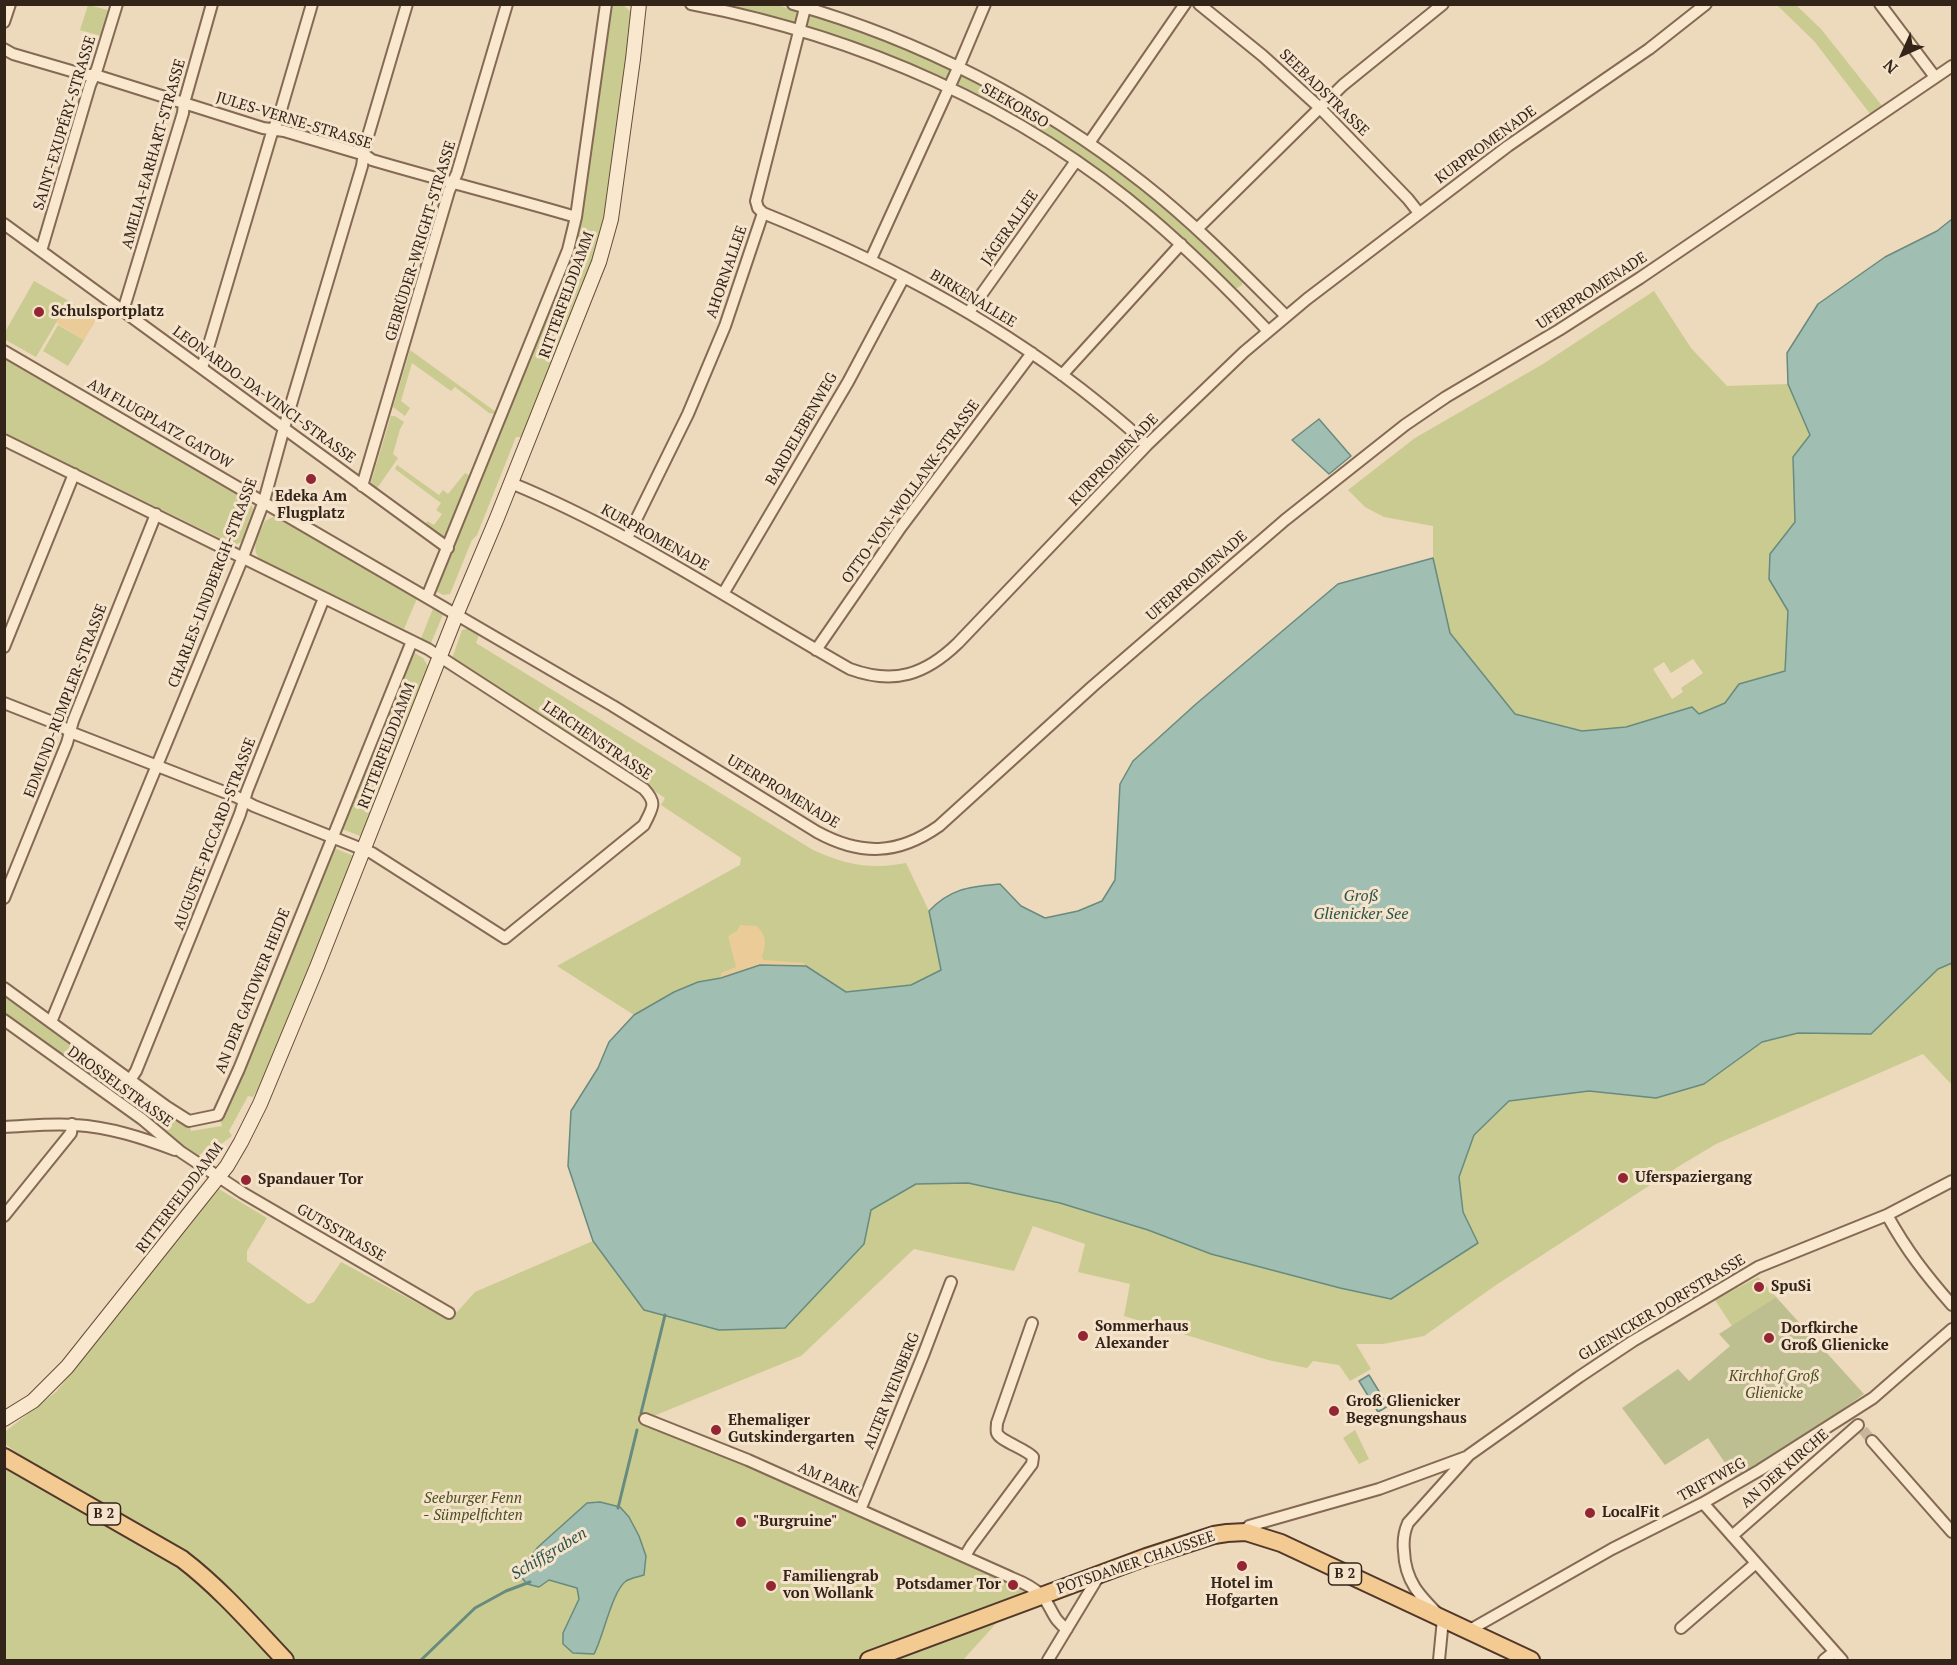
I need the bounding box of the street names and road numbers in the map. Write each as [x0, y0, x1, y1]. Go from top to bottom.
street label: SAINT-EXUPÉRY-STRASSE [30, 34, 100, 212]
street label: SEEBADSTRASSE [1275, 46, 1373, 140]
street label: AMELIA-EARHART-STRASSE [118, 57, 190, 251]
street label: SEEKORSO [978, 80, 1052, 132]
street label: JULES-VERNE-STRASSE [214, 89, 374, 153]
street label: KURPROMENADE [1432, 102, 1540, 188]
street label: GEBRÜDER-WRIGHT-STRASSE [382, 139, 460, 343]
street label: JÄGERALLEE [978, 187, 1042, 269]
street label: AHORNALLEE [703, 223, 751, 321]
street label: RITTERFELDDAMM [536, 229, 598, 361]
street label: UFERPROMENADE [1533, 249, 1651, 333]
street label: BIRKENALLEE [927, 266, 1019, 332]
street label: LEONARDO-DA-VINCI-STRASSE [169, 323, 359, 467]
street label: BARDELEBENWEG [762, 369, 842, 489]
street label: AM FLUGPLATZ GATOW [84, 375, 236, 473]
street label: OTTO-VON-WOLLANK-STRASSE [838, 397, 984, 587]
street label: KURPROMENADE [1066, 410, 1162, 510]
street label: CHARLES-LINDBERGH-STRASSE [165, 475, 261, 691]
street label: KURPROMENADE [598, 501, 712, 575]
street label: UFERPROMENADE [1143, 527, 1251, 625]
street label: EDMUND-RUMPLER-STRASSE [21, 601, 111, 801]
street label: RITTERFELDDAMM [355, 680, 419, 812]
street label: LERCHENSTRASSE [539, 698, 655, 784]
street label: AUGUSTE-PICCARD-STRASSE [170, 735, 260, 933]
street label: UFERPROMENADE [724, 751, 842, 833]
street label: AN DER GATOWER HEIDE [212, 906, 294, 1076]
street label: DROSSELSTRASSE [64, 1043, 176, 1131]
street label: RITTERFELDDAMM [133, 1139, 227, 1257]
street label: GUTSSTRASSE [293, 1200, 389, 1266]
street label: GLIENICKER DORFSTRASSE [1575, 1251, 1749, 1365]
street label: ALTER WEINBERG [860, 1330, 924, 1452]
street label: AN DER KIRCHE [1737, 1426, 1833, 1512]
street label: TRIFTWEG [1675, 1454, 1749, 1506]
street label: AM PARK [795, 1459, 861, 1501]
road number: B 2 [88, 1503, 120, 1525]
street label: POTSDAMER CHAUSSEE [1054, 1527, 1218, 1599]
road number: B 2 [1328, 1563, 1362, 1585]

